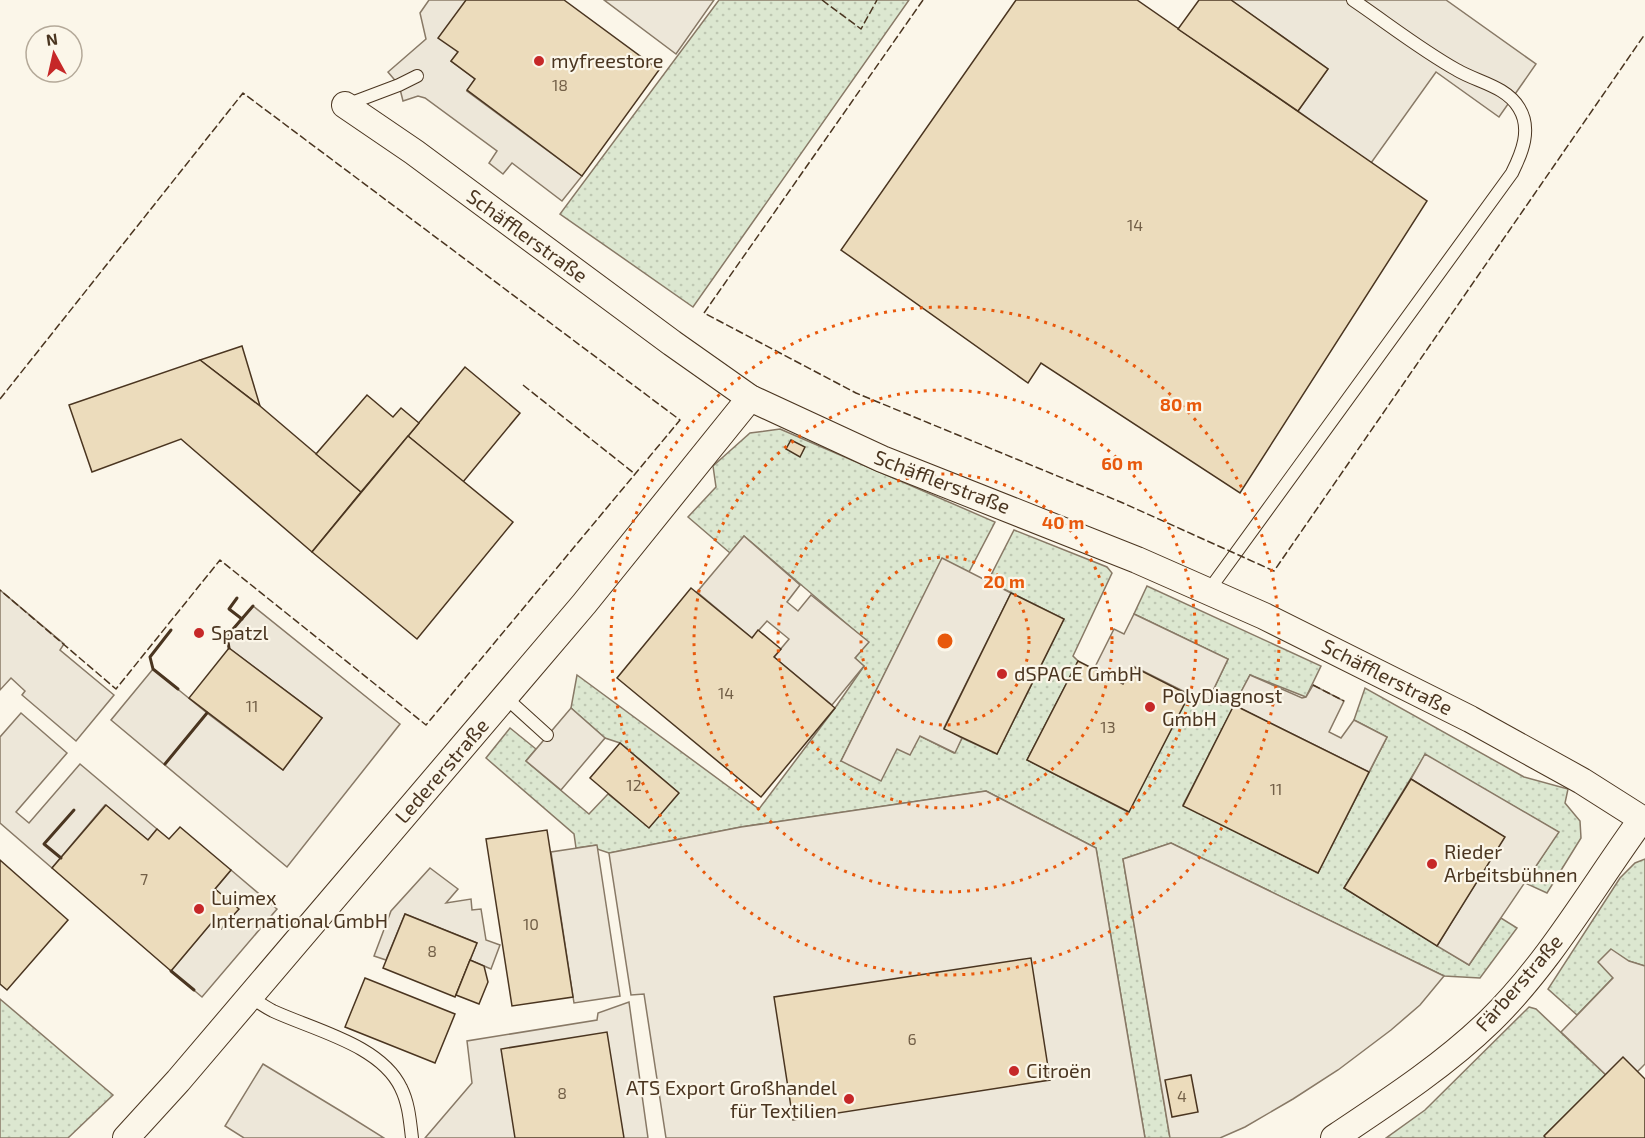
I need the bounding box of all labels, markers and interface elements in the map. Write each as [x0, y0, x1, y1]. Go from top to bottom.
north arrow [24, 24, 84, 84]
text: N [45, 28, 59, 49]
place label: myfreestore [551, 48, 664, 72]
marker: myfreestore [532, 54, 546, 68]
house number: 18 [552, 75, 568, 94]
street label: Schäfflerstraße [463, 183, 593, 287]
house number: 14 [1127, 215, 1143, 234]
text: 80 m [1160, 393, 1202, 415]
street label: Schäfflerstraße [871, 444, 1014, 518]
text: 60 m [1101, 452, 1143, 474]
text: 40 m [1042, 511, 1084, 533]
text: 20 m [983, 570, 1025, 592]
place label: Spatzl [211, 620, 269, 644]
marker: Spatzl [192, 626, 206, 640]
centre of rings [935, 631, 955, 651]
street label: Schäfflerstraße [1318, 633, 1457, 719]
place label: dSPACE GmbH [1014, 661, 1142, 685]
marker: dSPACE GmbH [995, 667, 1009, 681]
house number: 14 [718, 683, 734, 702]
place label: PolyDiagnost GmbH [1162, 683, 1283, 730]
house number: 11 [246, 696, 258, 715]
marker: PolyDiagnost GmbH [1143, 700, 1157, 714]
street label: Ledererstraße [389, 713, 493, 828]
house number: 13 [1100, 717, 1116, 736]
house number: 12 [626, 775, 642, 794]
house number: 11 [1270, 779, 1282, 798]
place label: Rieder Arbeitsbühnen [1444, 839, 1578, 886]
marker: Rieder Arbeitsbühnen [1425, 857, 1439, 871]
house number: 7 [140, 869, 148, 888]
place label: Luimex International GmbH [211, 885, 388, 932]
marker: Luimex International GmbH [192, 902, 206, 916]
house number: 10 [523, 914, 539, 933]
street label: Färberstraße [1470, 929, 1567, 1036]
house number: 8 [427, 941, 437, 960]
house number: 6 [907, 1029, 917, 1048]
place label: Citroën [1026, 1058, 1091, 1082]
marker: Citroën [1007, 1064, 1021, 1078]
place label: ATS Export Großhandel für Textilien [626, 1075, 837, 1122]
house number: 8 [557, 1083, 567, 1102]
house number: 4 [1177, 1086, 1187, 1105]
marker: ATS Export Großhandel für Textilien [842, 1092, 856, 1106]

